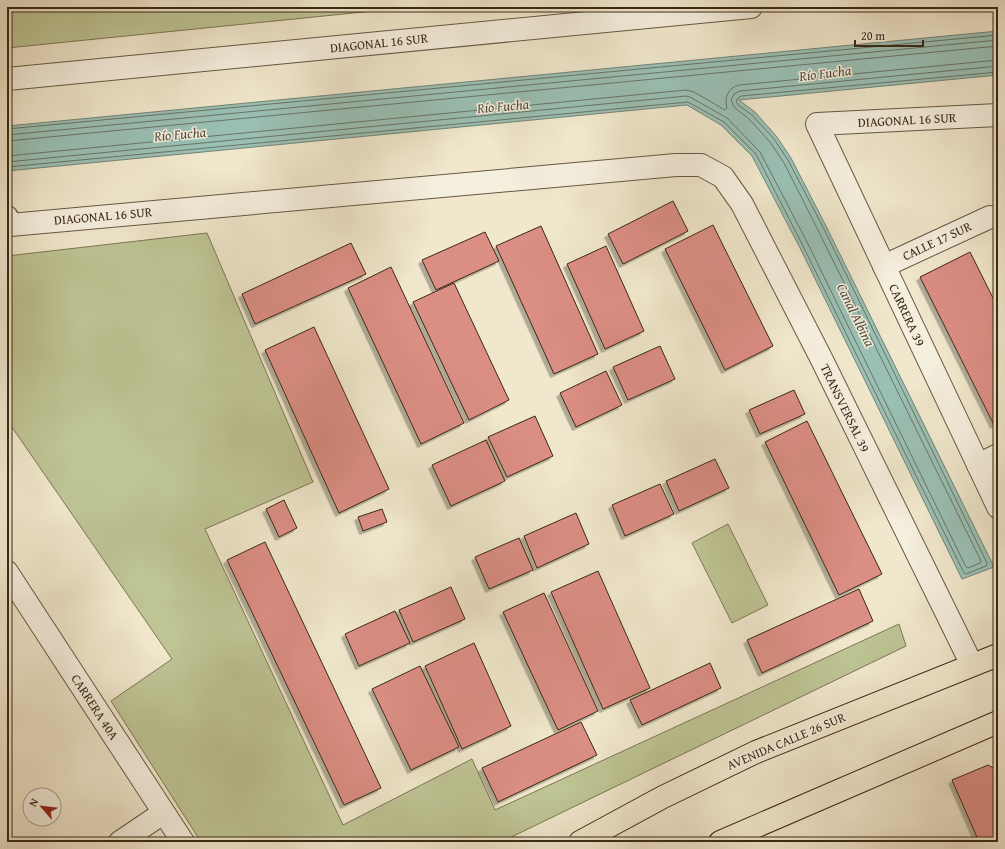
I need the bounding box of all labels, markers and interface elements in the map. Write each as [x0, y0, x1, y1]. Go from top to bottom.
scale bar [855, 22, 923, 48]
text: 20 m [861, 27, 885, 44]
street label: DIAGONAL 16 SUR [329, 28, 429, 58]
water label: Río Fucha [797, 60, 853, 86]
water label: Río Fucha [475, 94, 530, 118]
street label: DIAGONAL 16 SUR [857, 108, 957, 132]
water label: Río Fucha [152, 122, 207, 146]
street label: DIAGONAL 16 SUR [53, 202, 153, 230]
street label: CALLE 17 SUR [899, 216, 975, 265]
water label: Canal Albina [832, 280, 880, 351]
street label: CARRERA 39 [884, 281, 930, 349]
street label: TRANSVERSAL 39 [815, 361, 875, 455]
street label: CARRERA 40A [67, 670, 123, 744]
street label: AVENIDA CALLE 26 SUR [724, 707, 849, 775]
north arrow [22, 787, 62, 827]
text: N [24, 795, 42, 809]

